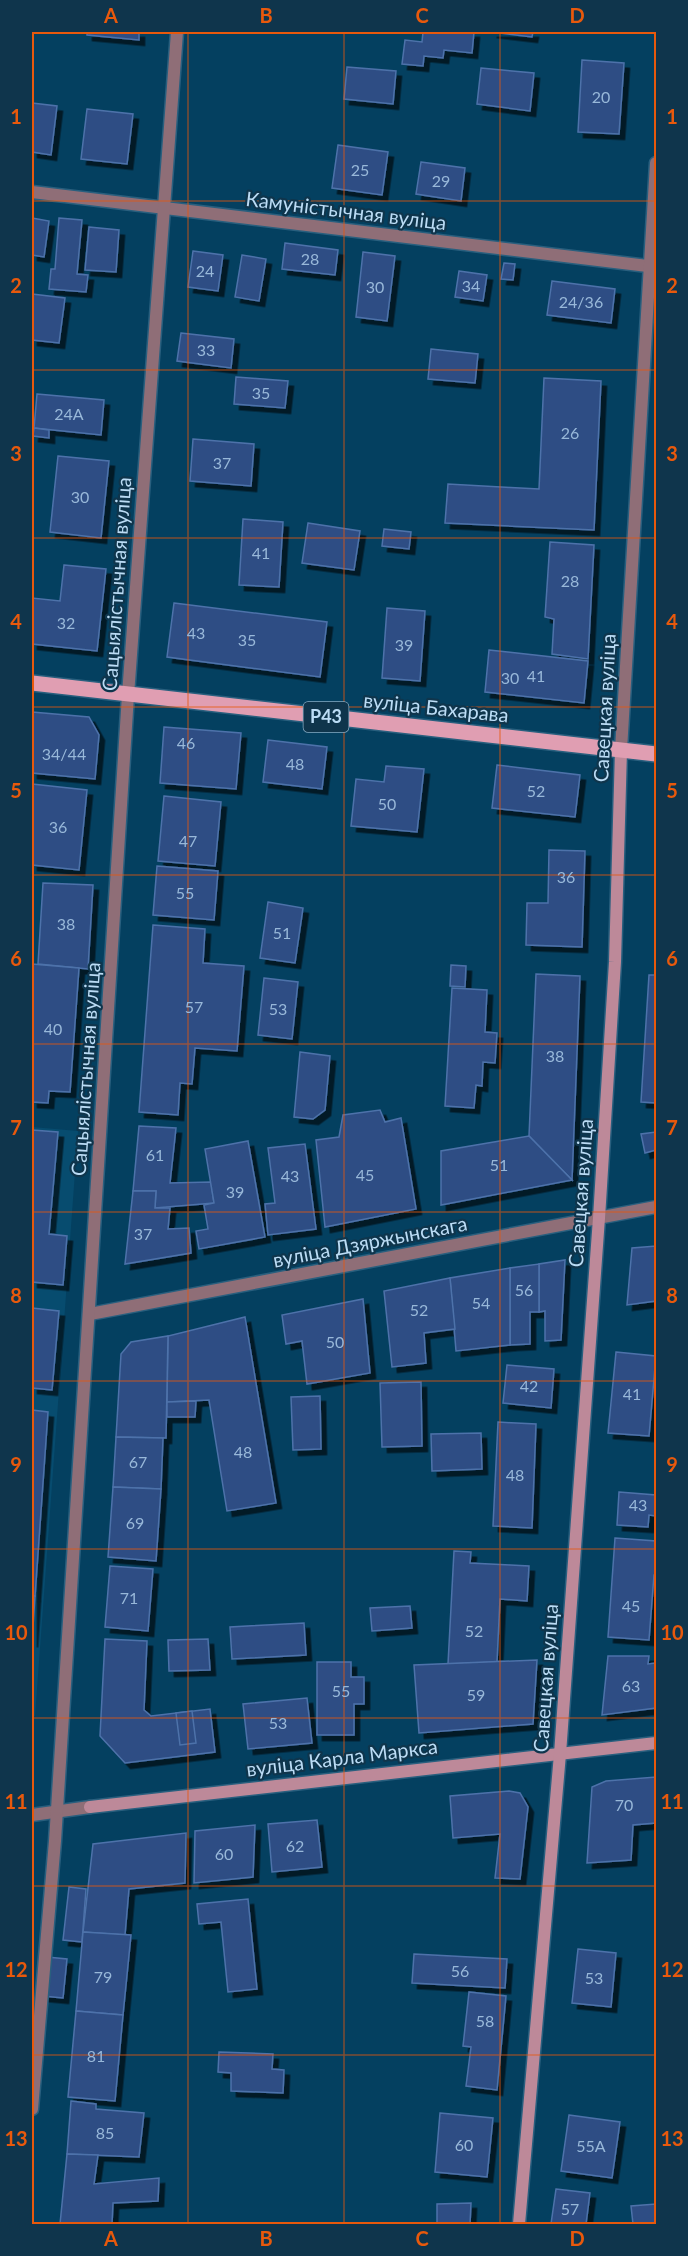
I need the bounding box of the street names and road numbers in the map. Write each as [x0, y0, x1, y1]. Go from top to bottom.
street label: Камуністычная вуліца [244, 186, 448, 234]
street label: Сацыялістычная вуліца [97, 476, 135, 692]
street label: Савецкая вуліца [588, 633, 620, 783]
street label: вуліца Бахарава [362, 687, 510, 727]
road number: Р43 [304, 702, 348, 732]
street label: Сацыялістычная вуліца [66, 961, 104, 1177]
street label: Савецкая вуліца [563, 1118, 597, 1268]
street label: вуліца Дзяржынскага [271, 1210, 469, 1272]
street label: Савецкая вуліца [528, 1603, 562, 1753]
street label: вуліца Карла Маркса [245, 1733, 439, 1781]

